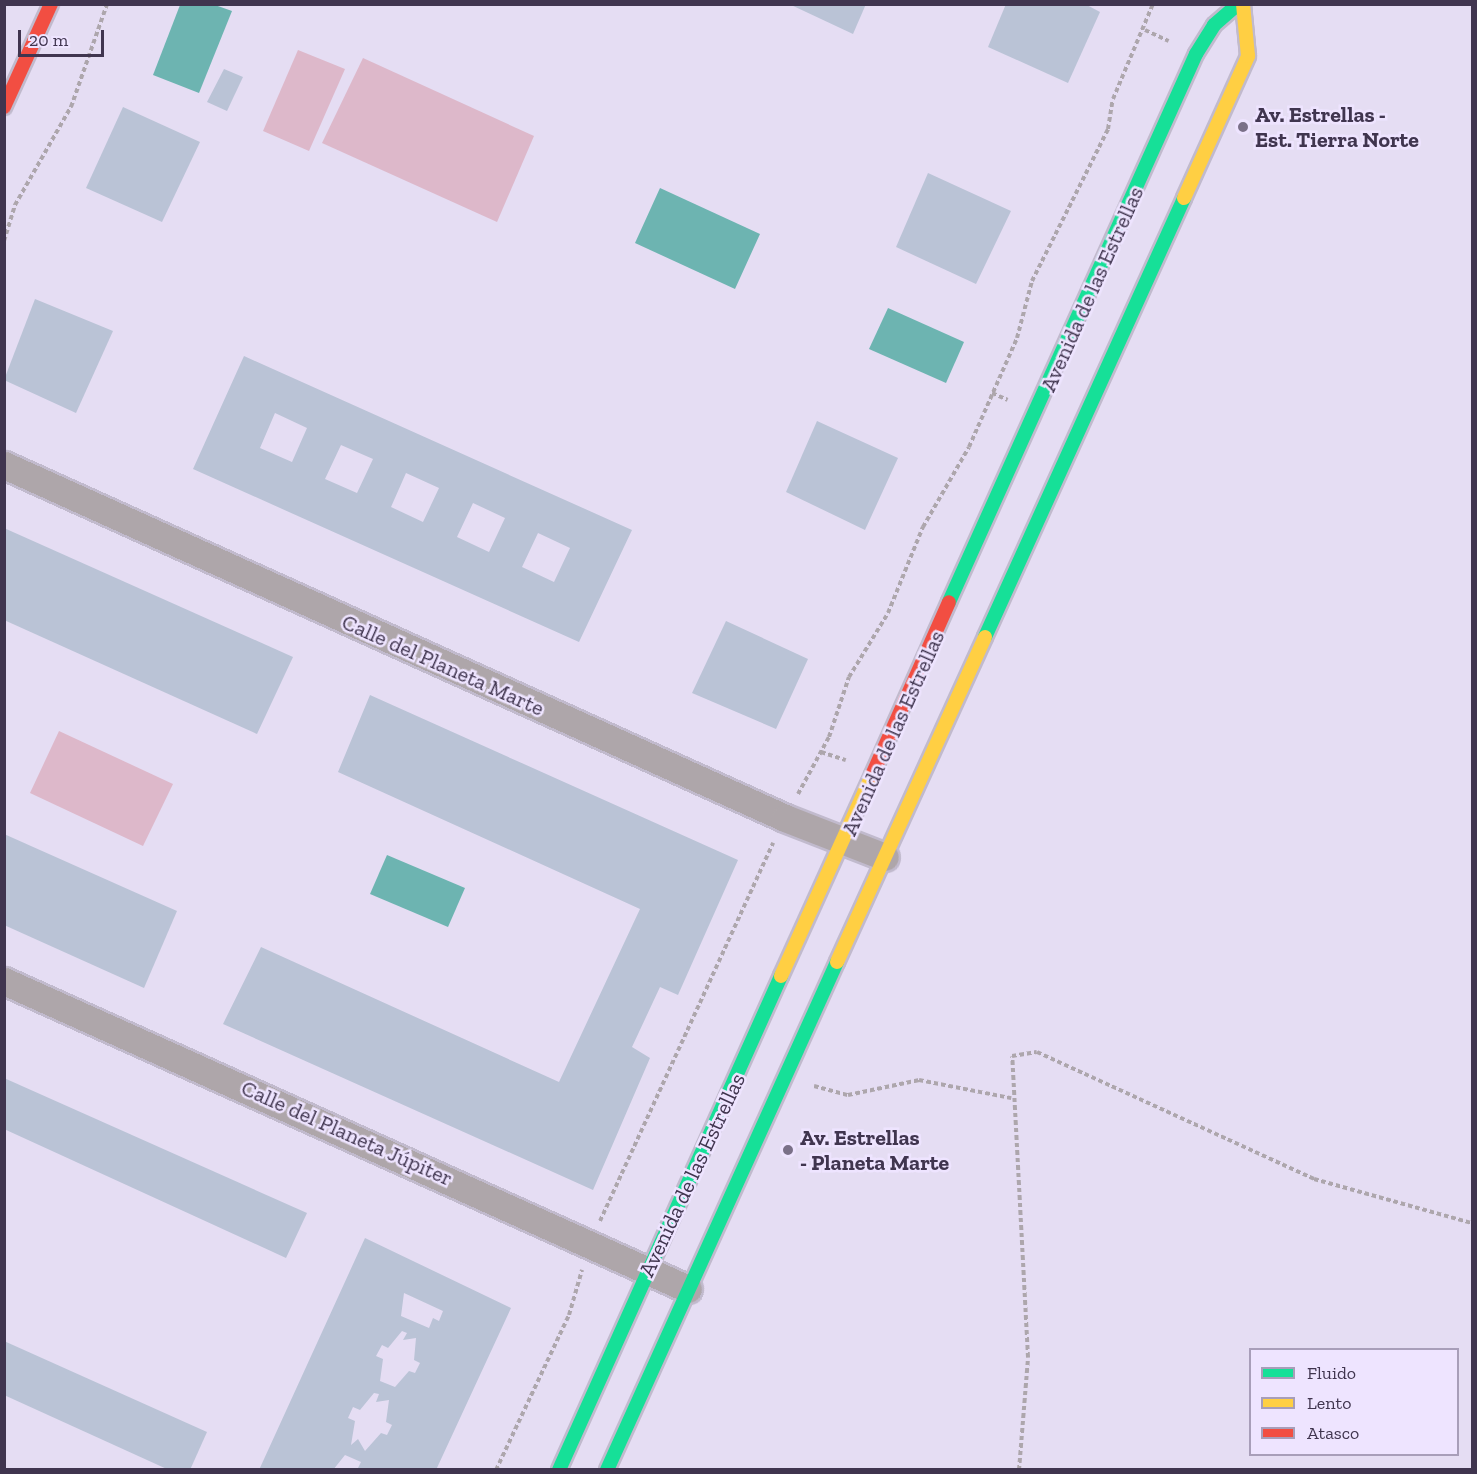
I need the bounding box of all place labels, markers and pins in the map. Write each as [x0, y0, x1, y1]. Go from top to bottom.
place label: Av. Estrellas - Est. Tierra Norte [1255, 101, 1419, 152]
marker: Av. Estrellas - Est. Tierra Norte [1236, 120, 1250, 134]
place label: Av. Estrellas - Planeta Marte [800, 1124, 949, 1176]
marker: Av. Estrellas - Planeta Marte [781, 1143, 795, 1157]

